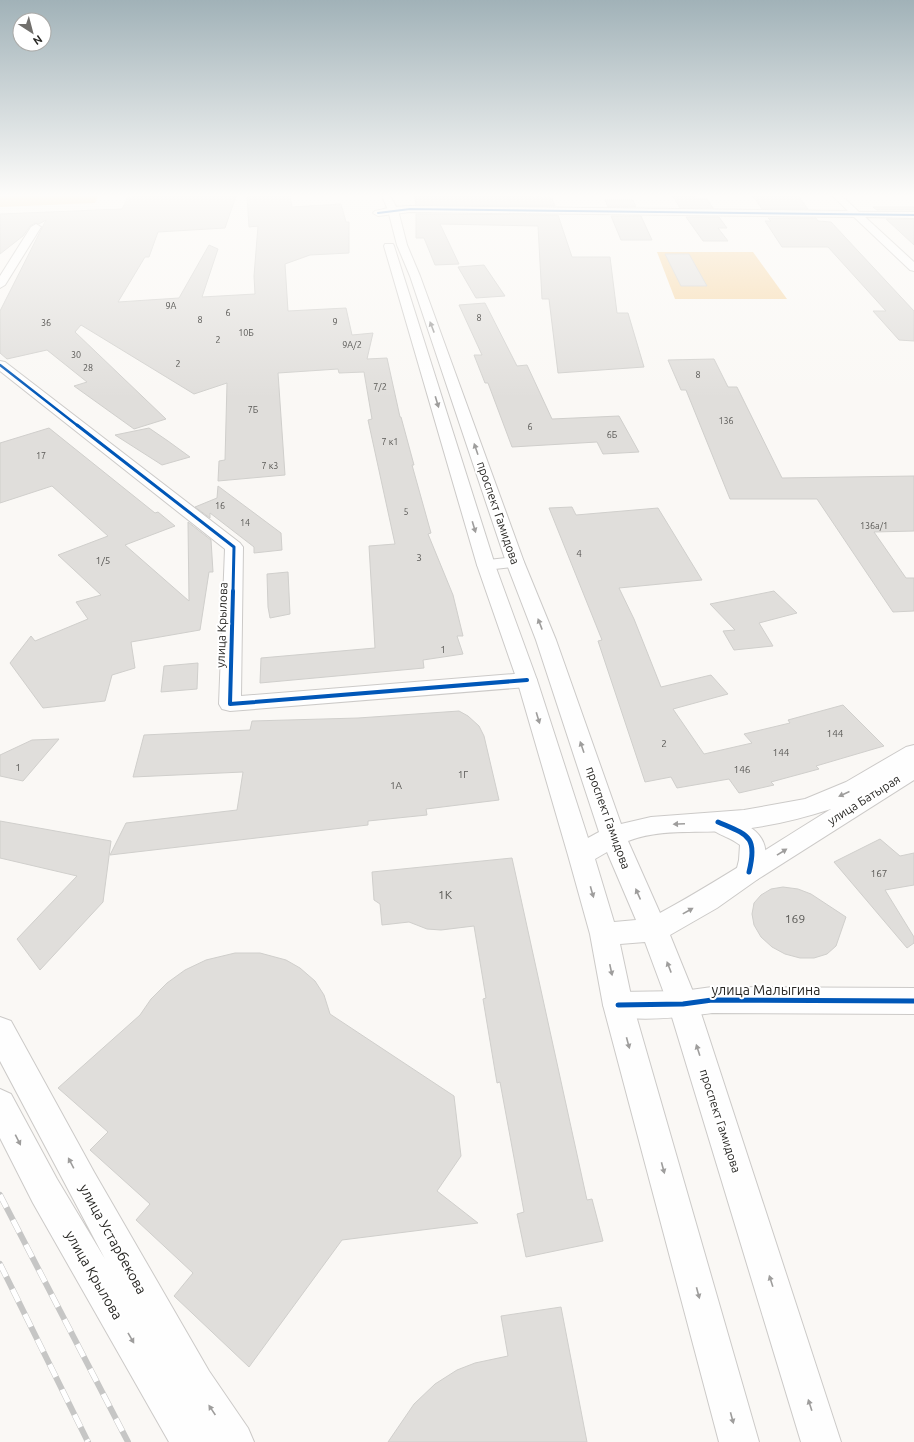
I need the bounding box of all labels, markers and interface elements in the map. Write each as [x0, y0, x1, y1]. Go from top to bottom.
north arrow [12, 12, 52, 52]
text: N [31, 33, 45, 47]
house number: 9А [166, 301, 177, 311]
house number: 6 [225, 308, 231, 318]
house number: 8 [476, 313, 482, 323]
house number: 8 [197, 315, 203, 325]
house number: 9 [332, 317, 338, 327]
house number: 36 [41, 318, 51, 328]
one-way arrow [429, 320, 435, 332]
house number: 10Б [238, 328, 254, 338]
house number: 2 [215, 335, 221, 345]
house number: 9А/2 [342, 340, 362, 350]
house number: 30 [71, 350, 81, 360]
house number: 2 [175, 359, 181, 369]
house number: 28 [83, 363, 93, 373]
house number: 8 [695, 370, 701, 380]
house number: 7/2 [373, 382, 387, 392]
one-way arrow [434, 396, 440, 408]
house number: 7Б [248, 405, 259, 415]
house number: 136 [718, 416, 734, 426]
house number: 6 [527, 422, 533, 432]
house number: 6Б [607, 430, 618, 440]
house number: 7 к1 [382, 437, 398, 447]
one-way arrow [473, 443, 479, 455]
house number: 17 [36, 451, 46, 461]
street label: проспект Гамидова [475, 460, 522, 566]
house number: 7 к3 [262, 461, 278, 471]
house number: 16 [215, 501, 225, 511]
house number: 5 [403, 507, 409, 517]
house number: 14 [240, 518, 250, 528]
one-way arrow [471, 521, 477, 533]
house number: 136а/1 [860, 521, 888, 531]
house number: 4 [576, 548, 582, 559]
house number: 3 [416, 552, 422, 563]
house number: 1/5 [96, 555, 110, 566]
street label: улица Крылова [214, 582, 229, 668]
one-way arrow [536, 617, 542, 629]
house number: 1 [440, 644, 446, 655]
one-way arrow [535, 712, 541, 724]
house number: 144 [827, 728, 844, 739]
house number: 2 [661, 738, 667, 749]
one-way arrow [579, 740, 585, 752]
house number: 144 [773, 747, 790, 758]
house number: 1 [15, 762, 21, 773]
house number: 146 [734, 764, 751, 775]
street label: проспект Гамидова [584, 765, 633, 871]
house number: 1Г [458, 769, 468, 780]
street label: улица Батырая [825, 772, 902, 827]
house number: 1А [390, 780, 403, 791]
one-way arrow [838, 790, 850, 797]
one-way arrow [673, 820, 685, 827]
one-way arrow [776, 848, 787, 856]
house number: 167 [871, 868, 887, 879]
one-way arrow [589, 886, 595, 898]
house number: 1К [438, 888, 453, 901]
one-way arrow [635, 888, 641, 900]
one-way arrow [682, 908, 694, 915]
house number: 169 [785, 912, 805, 925]
one-way arrow [665, 961, 671, 973]
one-way arrow [608, 963, 614, 976]
street label: улица Малыгина [712, 982, 820, 998]
one-way arrow [626, 1036, 632, 1049]
one-way arrow [695, 1044, 701, 1056]
street label: проспект Гамидова [698, 1067, 743, 1174]
one-way arrow [15, 1134, 21, 1146]
one-way arrow [68, 1158, 74, 1169]
one-way arrow [660, 1162, 666, 1174]
street label: улица Устарбекова [76, 1181, 150, 1297]
street label: улица Крылова [62, 1228, 126, 1322]
one-way arrow [767, 1275, 773, 1287]
one-way arrow [695, 1287, 701, 1299]
one-way arrow [127, 1332, 134, 1344]
one-way arrow [807, 1398, 813, 1410]
one-way arrow [208, 1405, 216, 1415]
one-way arrow [729, 1413, 735, 1425]

